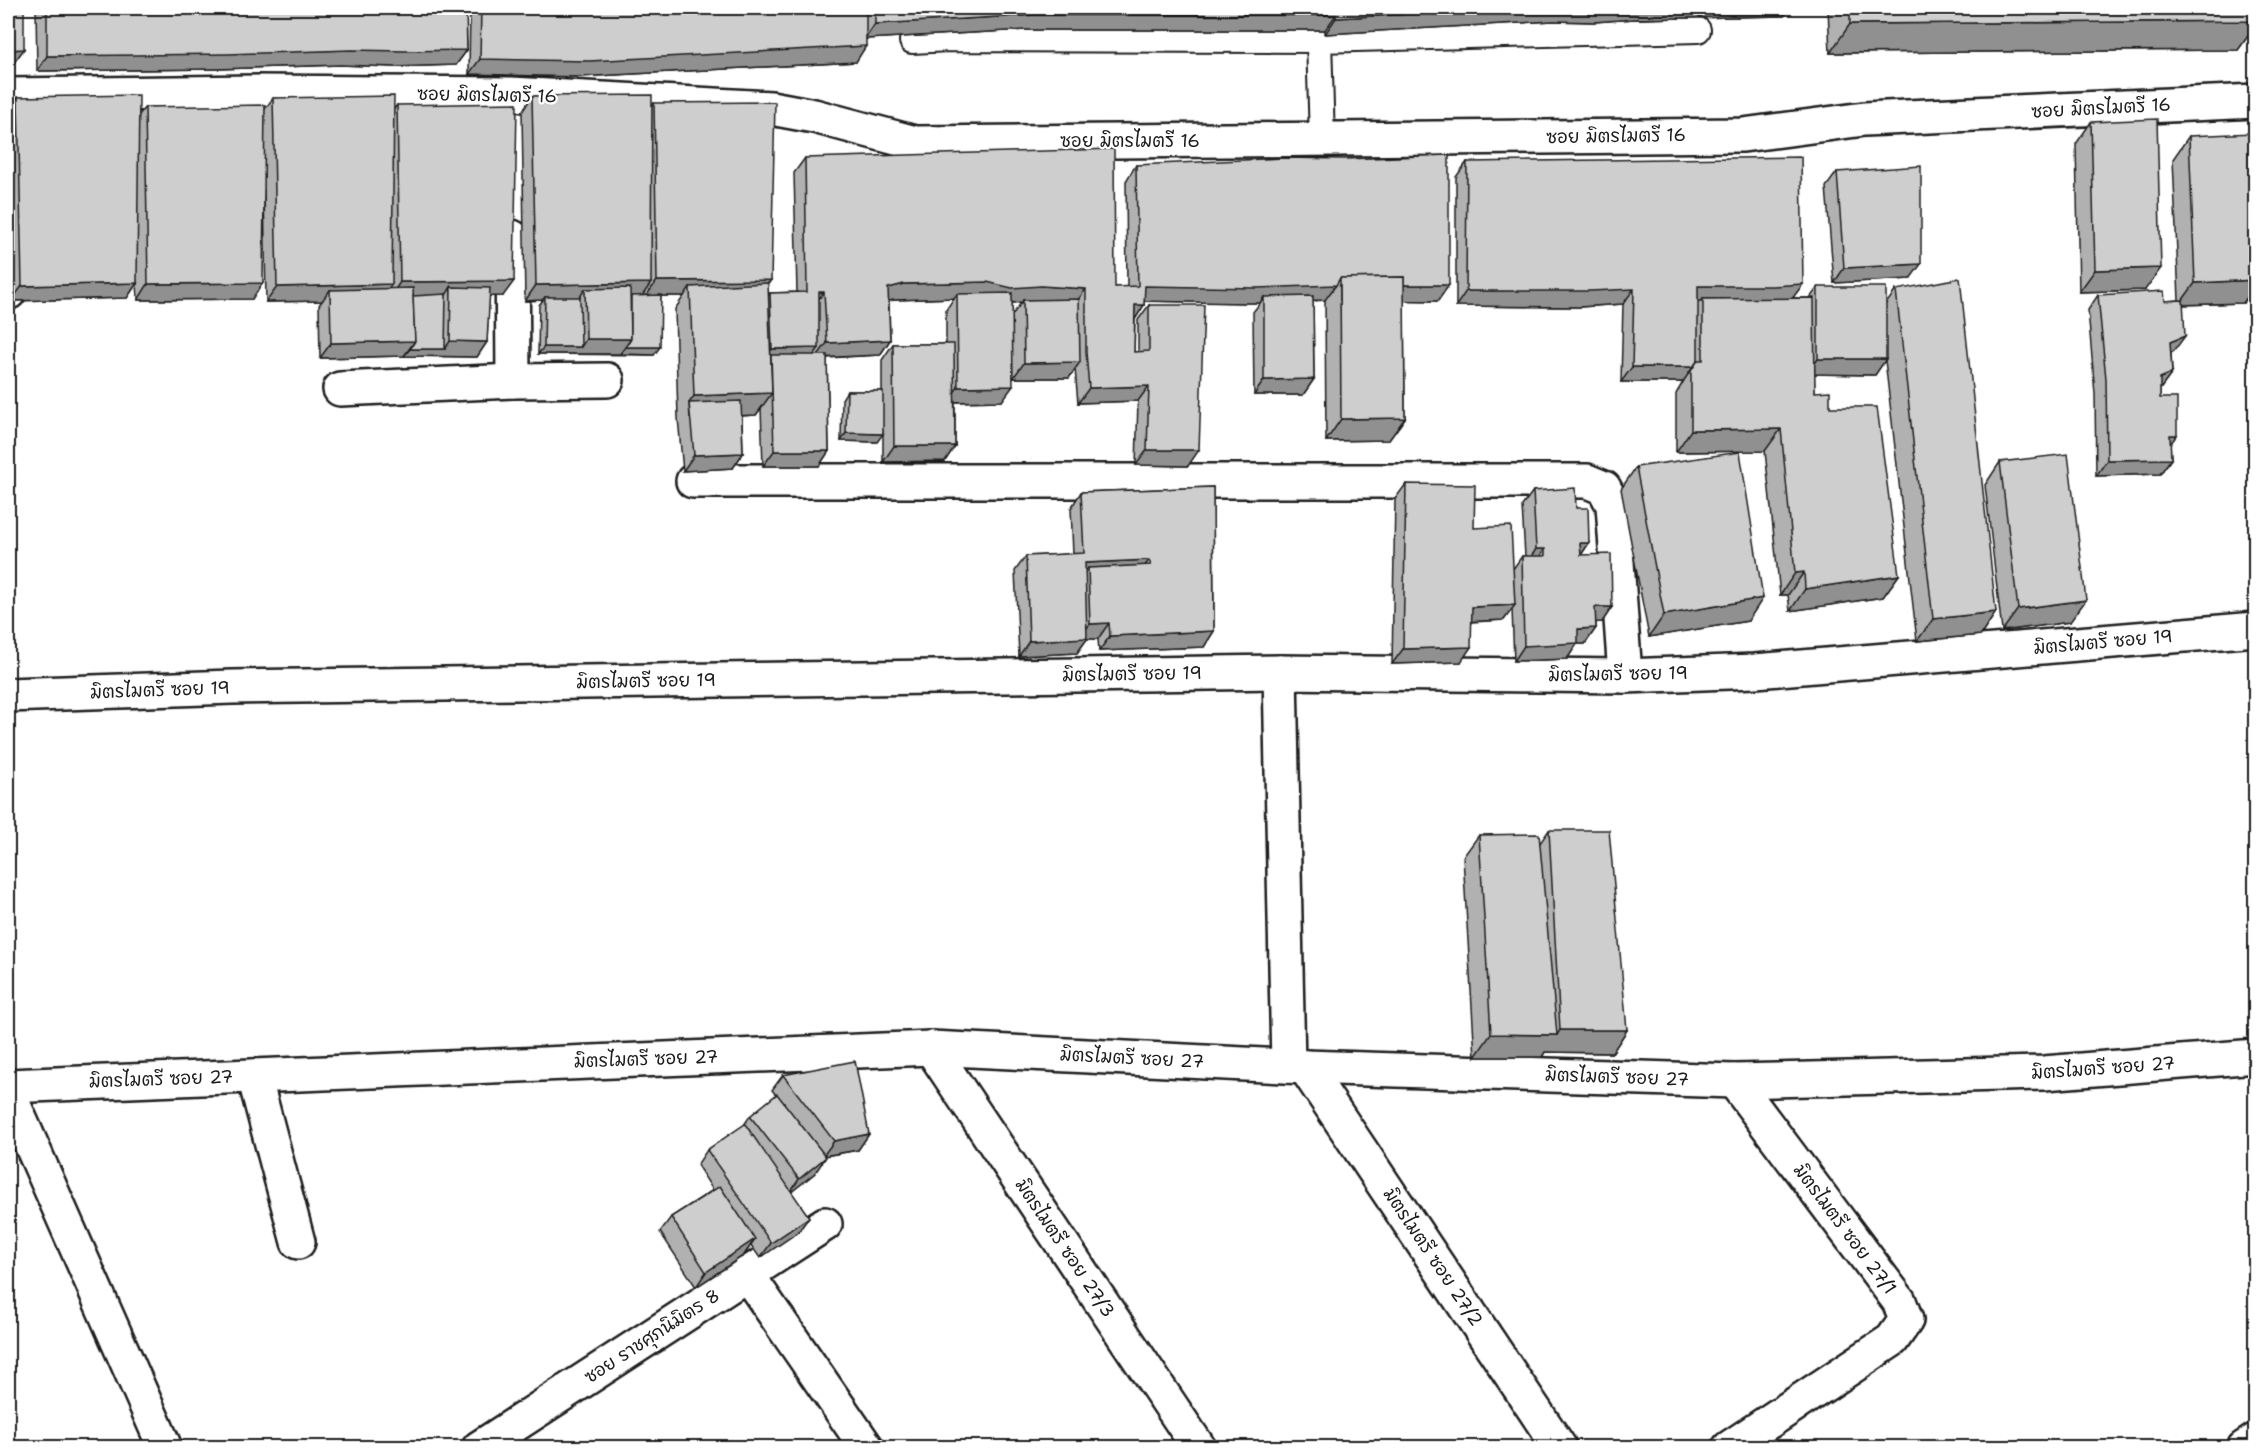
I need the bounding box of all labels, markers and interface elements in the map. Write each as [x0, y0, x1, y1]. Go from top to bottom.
street label: ซอย มิตรไมตรี 16 [417, 81, 557, 108]
street label: ซอย มิตรไมตรี 16 [2030, 91, 2171, 124]
street label: ซอย มิตรไมตรี 16 [1546, 122, 1686, 149]
street label: ซอย มิตรไมตรี 16 [1060, 128, 1200, 153]
street label: มิตรไมตรี ซอย 19 [2032, 623, 2174, 660]
street label: มิตรไมตรี ซอย 19 [1062, 660, 1202, 687]
street label: มิตรไมตรี ซอย 19 [1548, 660, 1688, 687]
street label: มิตรไมตรี ซอย 19 [576, 667, 716, 694]
street label: มิตรไมตรี ซอย 19 [90, 675, 230, 704]
street label: มิตรไมตรี ซอย 27 [1059, 1041, 1205, 1074]
street label: มิตรไมตรี ซอย 27 [573, 1043, 719, 1074]
street label: มิตรไมตรี ซอย 27 [2030, 1050, 2176, 1085]
street label: มิตรไมตรี ซอย 27 [1544, 1061, 1690, 1092]
street label: มิตรไมตรี ซอย 27 [88, 1063, 234, 1094]
street label: มิตรไมตรี ซอย 27/1 [1788, 1158, 1903, 1299]
street label: มิตรไมตรี ซอย 27/3 [1010, 1173, 1121, 1322]
street label: มิตรไมตรี ซอย 27/2 [1378, 1183, 1489, 1331]
street label: ซอย ราชศุภนิมิตร 8 [580, 1283, 725, 1390]

